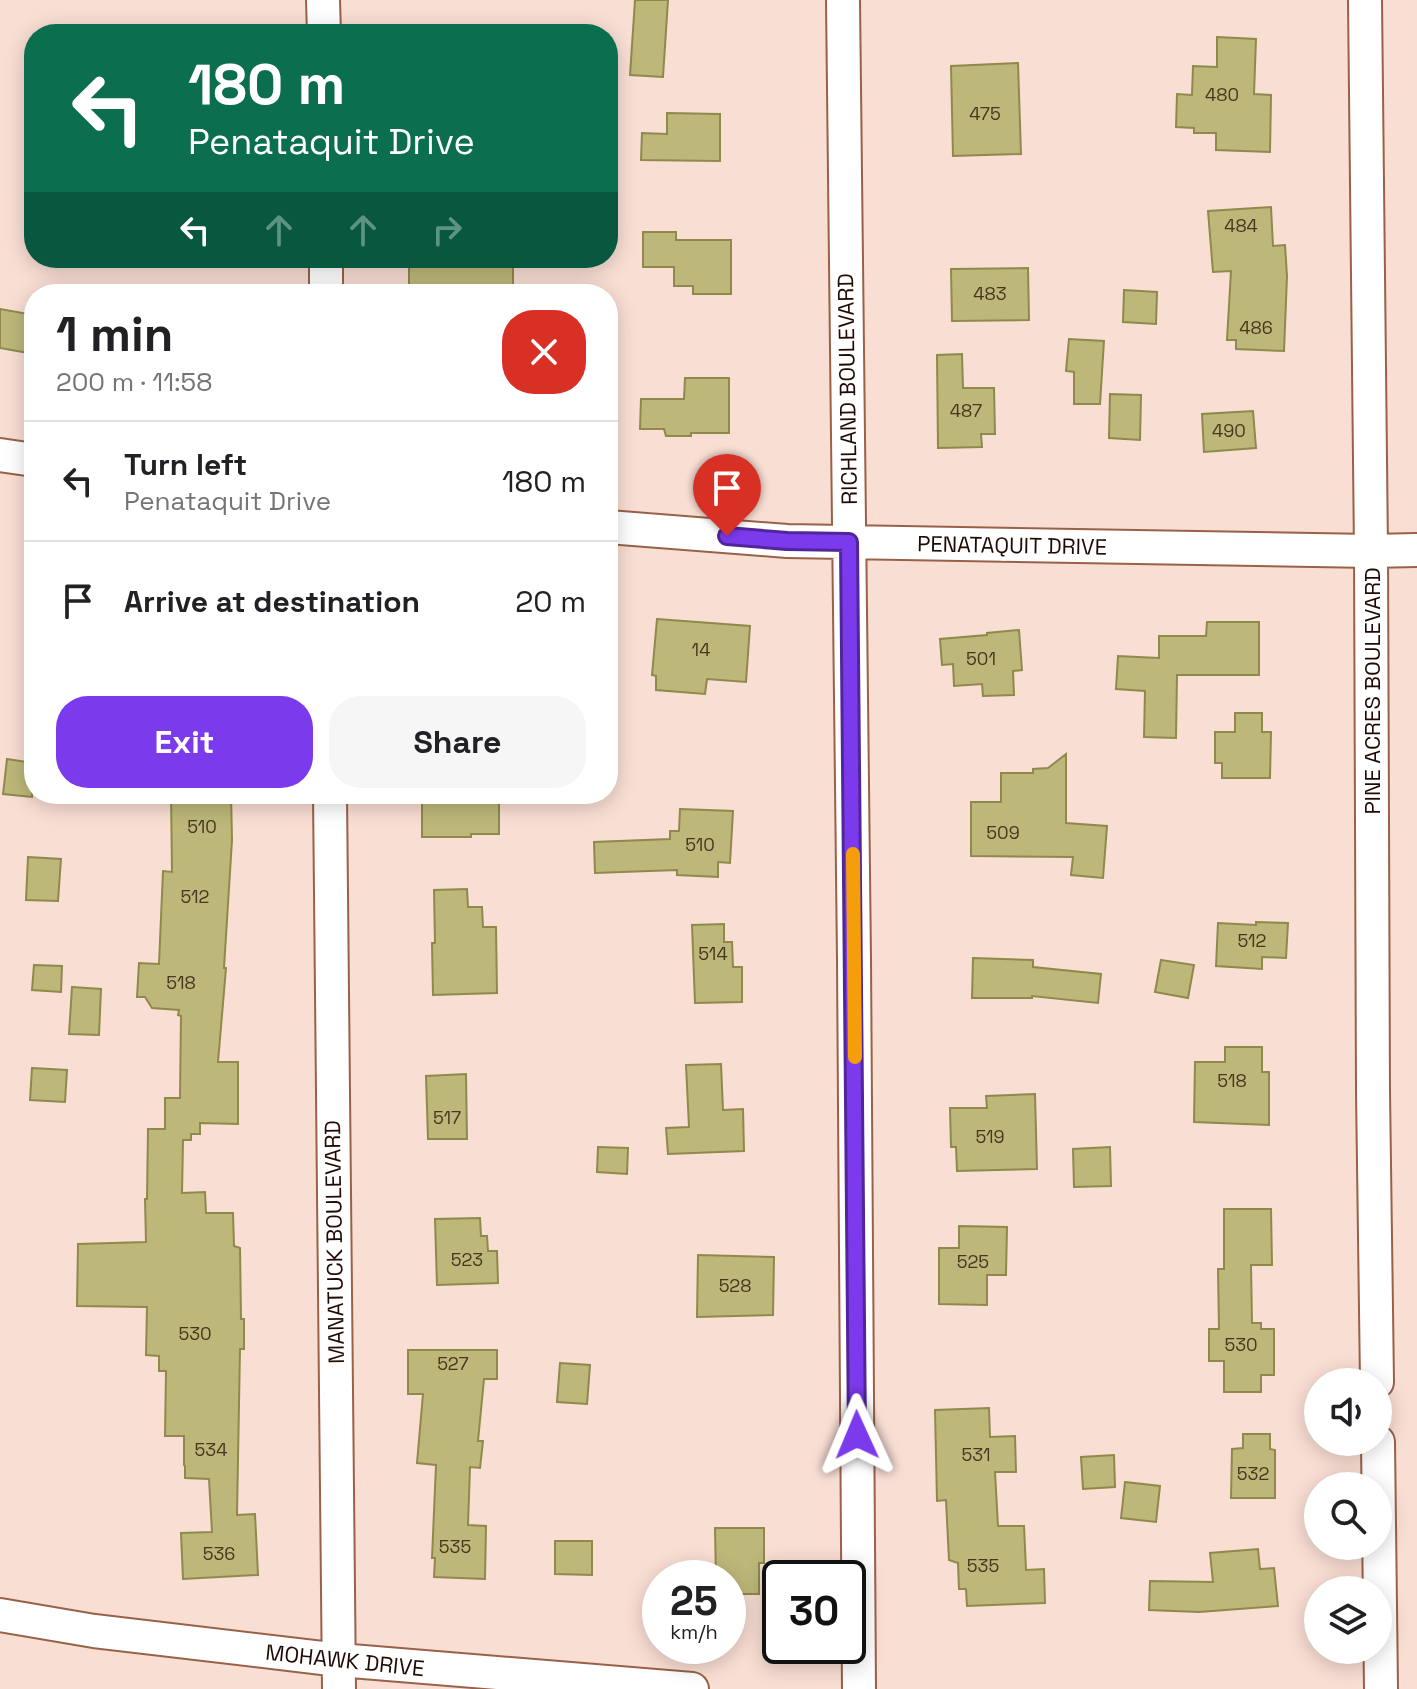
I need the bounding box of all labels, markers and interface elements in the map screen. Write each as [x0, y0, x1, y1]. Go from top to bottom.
text: 180 m [188, 49, 345, 120]
icon: left [56, 56, 160, 160]
house number: 480 [1205, 83, 1239, 106]
house number: 475 [969, 102, 1001, 125]
text: Penataquit Drive [188, 119, 475, 165]
icon: left [173, 208, 217, 252]
icon: ahead [257, 208, 301, 252]
icon: ahead [341, 208, 385, 252]
icon: right [425, 208, 469, 252]
house number: 484 [1224, 214, 1258, 237]
street label: RICHLAND BOULEVARD [831, 273, 863, 505]
house number: 483 [973, 282, 1007, 305]
text: 1 min [56, 304, 173, 365]
button: close [502, 310, 586, 394]
house number: 486 [1239, 316, 1273, 339]
text: 200 m · 11:58 [56, 365, 212, 399]
house number: 487 [950, 399, 982, 422]
house number: 490 [1212, 419, 1246, 442]
text: Turn left [124, 445, 247, 484]
pin [693, 454, 761, 536]
icon: left [56, 459, 100, 503]
text: 180 m [502, 462, 586, 501]
icon: arrive [705, 466, 749, 510]
text: Penataquit Drive [124, 484, 331, 518]
street label: PENATAQUIT DRIVE [917, 529, 1107, 561]
street label: PINE ACRES BOULEVARD [1358, 567, 1386, 815]
icon: arrive [56, 579, 100, 623]
text: Arrive at destination [124, 582, 420, 621]
text: 20 m [515, 582, 586, 621]
house number: 14 [692, 638, 710, 661]
house number: 501 [966, 647, 996, 670]
button: Exit [56, 696, 313, 788]
button: Share [329, 696, 586, 788]
house number: 510 [187, 815, 217, 838]
house number: 509 [986, 821, 1020, 844]
house number: 510 [685, 833, 715, 856]
house number: 512 [181, 885, 209, 908]
house number: 512 [1238, 929, 1266, 952]
house number: 514 [698, 942, 728, 965]
house number: 518 [166, 971, 196, 994]
house number: 518 [1217, 1069, 1247, 1092]
house number: 517 [433, 1106, 461, 1129]
street label: MANATUCK BOULEVARD [318, 1120, 350, 1364]
house number: 519 [975, 1125, 1005, 1148]
house number: 523 [451, 1248, 483, 1271]
house number: 525 [957, 1250, 989, 1273]
house number: 528 [719, 1274, 751, 1297]
house number: 530 [178, 1322, 212, 1345]
house number: 530 [1224, 1333, 1258, 1356]
house number: 527 [437, 1352, 469, 1375]
map controls [1304, 1368, 1392, 1664]
button: sound [1304, 1368, 1392, 1456]
position arrow [815, 1393, 899, 1477]
house number: 534 [195, 1438, 227, 1461]
house number: 531 [962, 1443, 990, 1466]
house number: 532 [1237, 1462, 1269, 1485]
button: search [1304, 1472, 1392, 1560]
house number: 535 [439, 1535, 471, 1558]
house number: 536 [203, 1542, 235, 1565]
house number: 535 [967, 1554, 999, 1577]
speed limit sign: 30 [762, 1560, 866, 1664]
text: 25 [670, 1576, 718, 1627]
button: layers [1304, 1576, 1392, 1664]
text: km/h [670, 1619, 718, 1645]
street label: MOHAWK DRIVE [264, 1638, 426, 1682]

